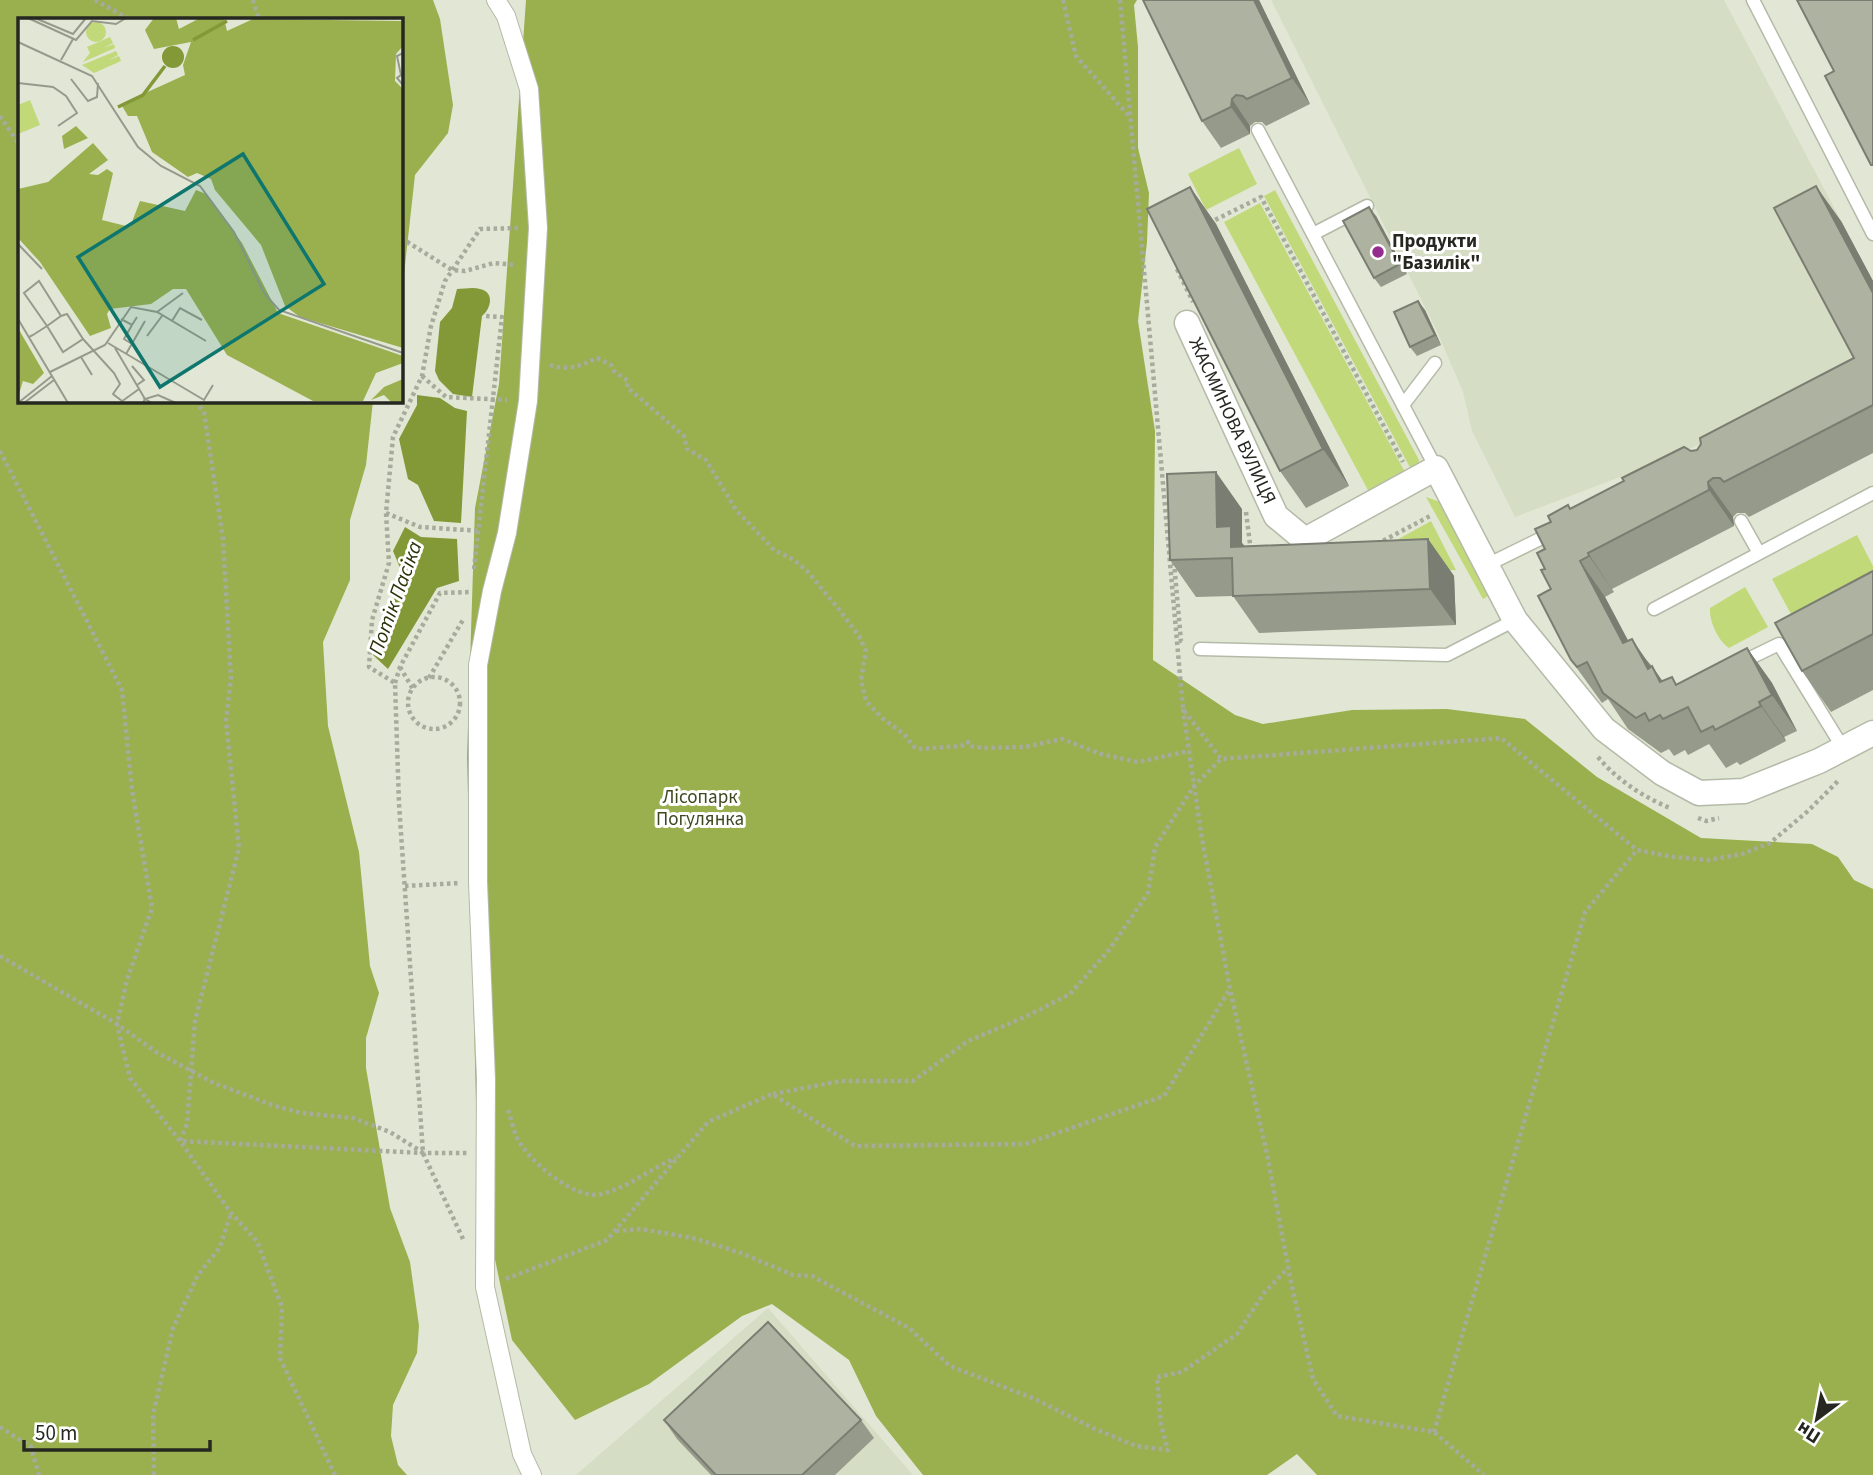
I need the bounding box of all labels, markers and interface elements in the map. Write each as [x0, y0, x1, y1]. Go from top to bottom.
inset map [18, 18, 402, 402]
place label: Продукти "Базилік" [1392, 228, 1480, 277]
marker: Продукти "Базилік" [1370, 244, 1386, 260]
street label: ЖАСМИНОВА ВУЛИЦЯ [1182, 333, 1282, 509]
water label: Потік Пасіка [361, 537, 429, 659]
park label: Лісопарк Погулянка [656, 784, 744, 833]
north arrow [1782, 1384, 1852, 1454]
scale bar [24, 1408, 210, 1452]
text: Пн [1792, 1414, 1826, 1450]
text: 50 m [35, 1418, 77, 1448]

